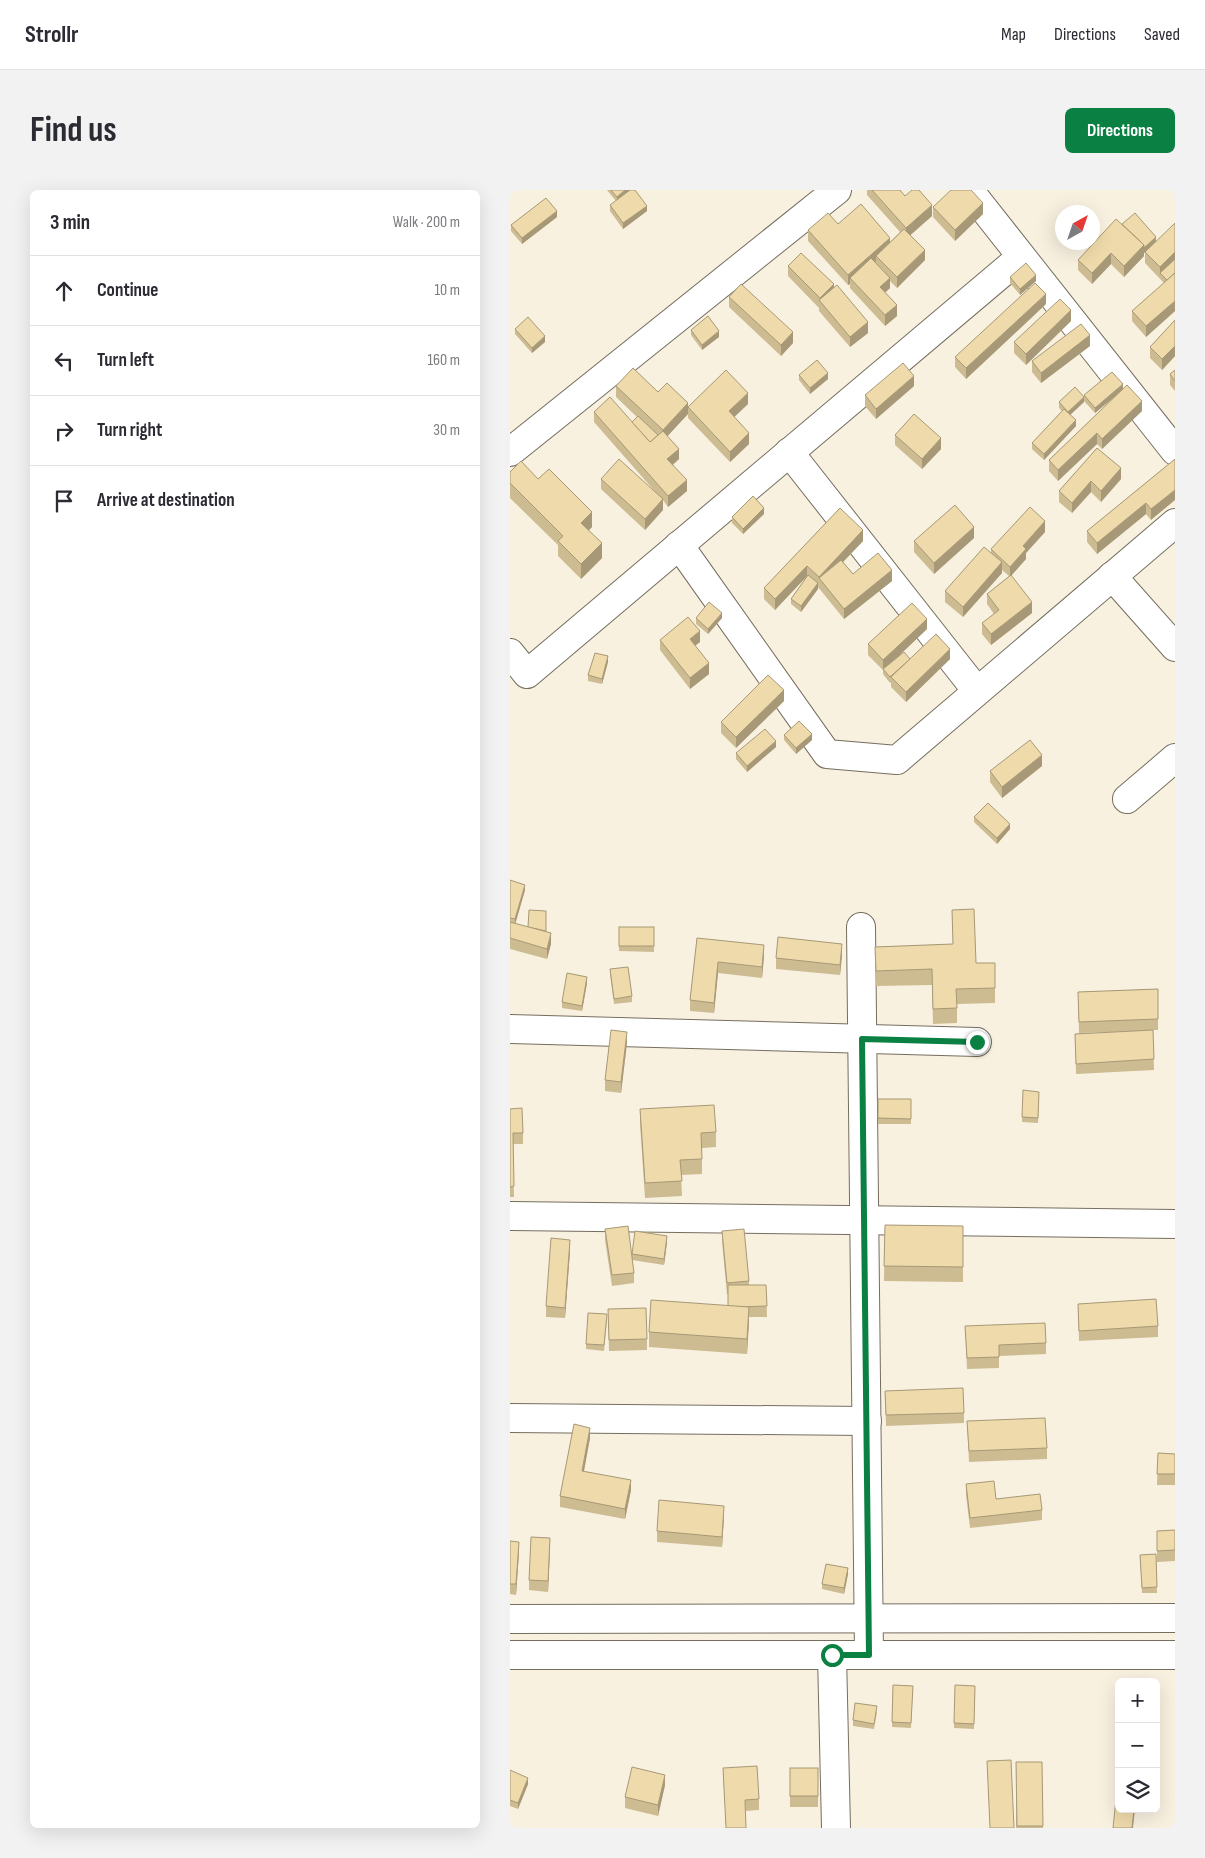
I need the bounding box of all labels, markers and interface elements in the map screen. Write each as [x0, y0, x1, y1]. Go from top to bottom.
text: Strollr [25, 20, 79, 49]
text: Map [1001, 24, 1026, 45]
text: Directions [1054, 24, 1116, 45]
text: Saved [1144, 24, 1180, 45]
button: Directions [1065, 108, 1175, 153]
text: Find us [30, 109, 117, 152]
north arrow [1055, 205, 1100, 250]
text: 3 min [50, 210, 90, 235]
text: Walk · 200 m [393, 213, 460, 232]
icon: ahead [50, 277, 78, 305]
text: Continue [97, 279, 158, 302]
text: 10 m [434, 281, 460, 300]
icon: left [50, 347, 78, 375]
text: Turn left [97, 349, 154, 372]
text: 160 m [427, 351, 460, 370]
icon: right [50, 417, 78, 445]
text: Turn right [97, 419, 162, 442]
text: 30 m [433, 421, 460, 440]
icon: arrive [50, 487, 78, 515]
text: Arrive at destination [97, 489, 235, 512]
route end [966, 1031, 989, 1054]
route start [821, 1644, 844, 1667]
map controls [1115, 1678, 1160, 1813]
button: + [1115, 1678, 1160, 1723]
button: − [1115, 1723, 1160, 1768]
button: layers [1115, 1768, 1160, 1813]

